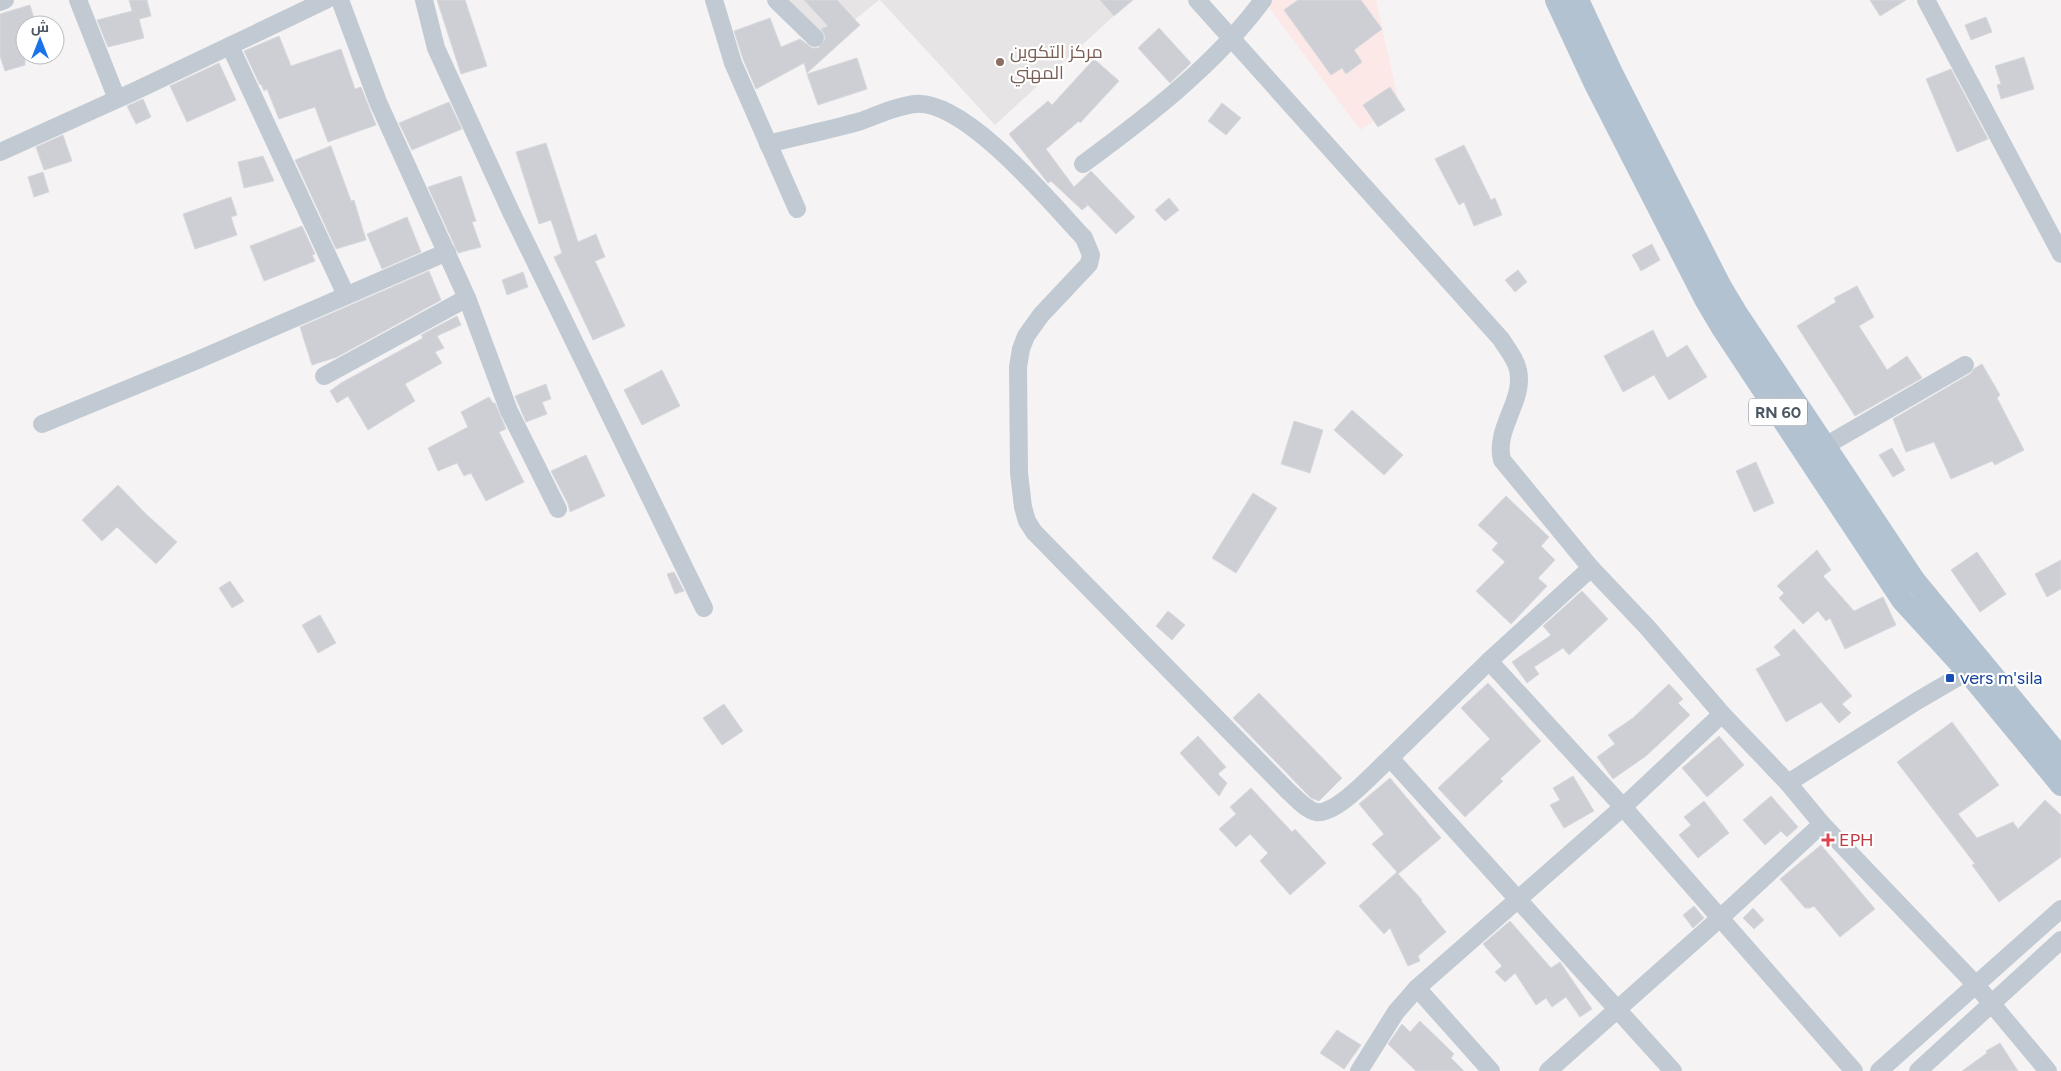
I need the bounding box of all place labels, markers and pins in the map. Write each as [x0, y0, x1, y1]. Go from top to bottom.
place label: مركز التكوين المهني [1010, 41, 1103, 87]
marker: مركز التكوين المهني [994, 56, 1006, 68]
place label: vers m'sila [1960, 667, 2043, 689]
marker: vers m'sila [1944, 672, 1956, 684]
place label: EPH [1839, 829, 1874, 851]
marker: EPH [1821, 833, 1835, 847]

